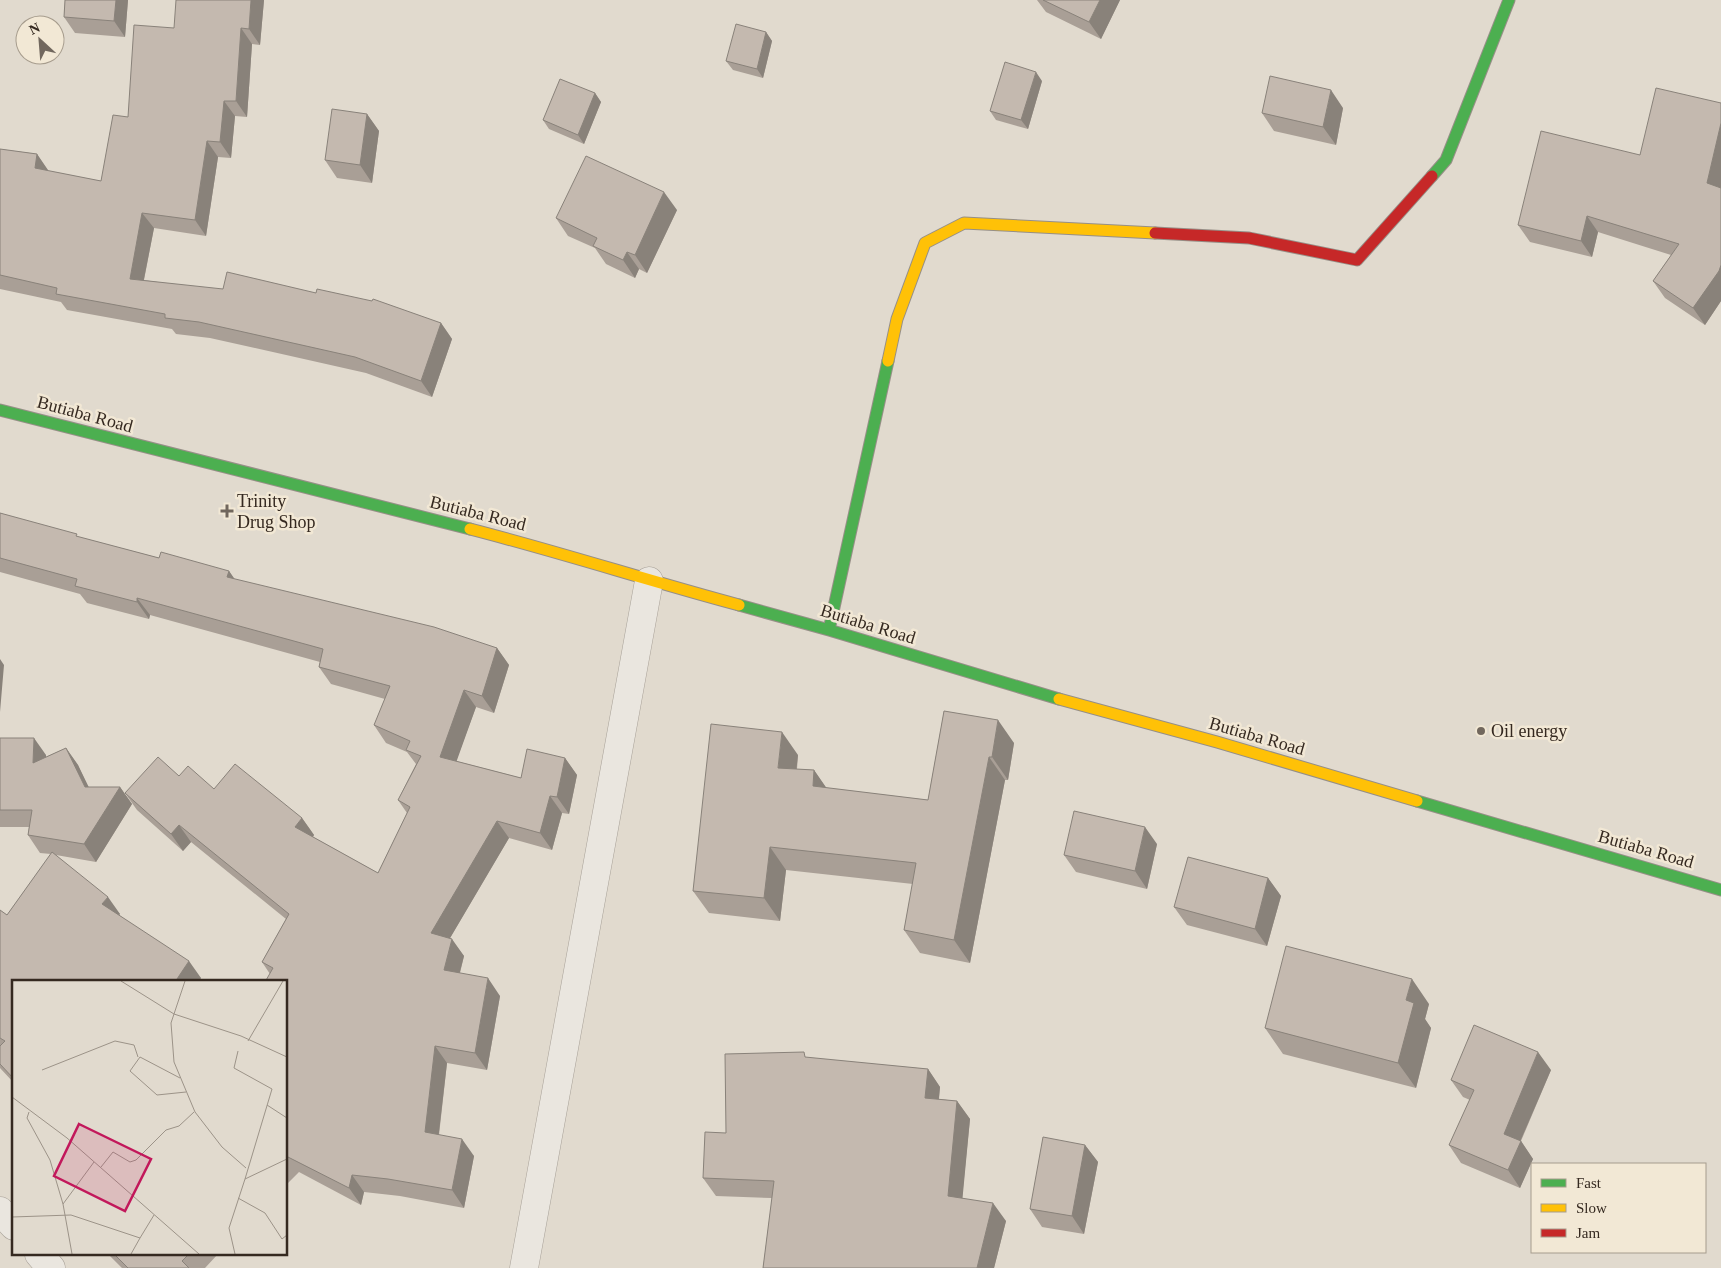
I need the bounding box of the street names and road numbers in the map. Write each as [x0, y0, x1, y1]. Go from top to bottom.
street label: Butiaba Road [35, 392, 135, 436]
street label: Butiaba Road [428, 491, 528, 535]
street label: Butiaba Road [818, 600, 918, 648]
street label: Butiaba Road [1207, 713, 1307, 759]
street label: Butiaba Road [1596, 826, 1696, 872]

